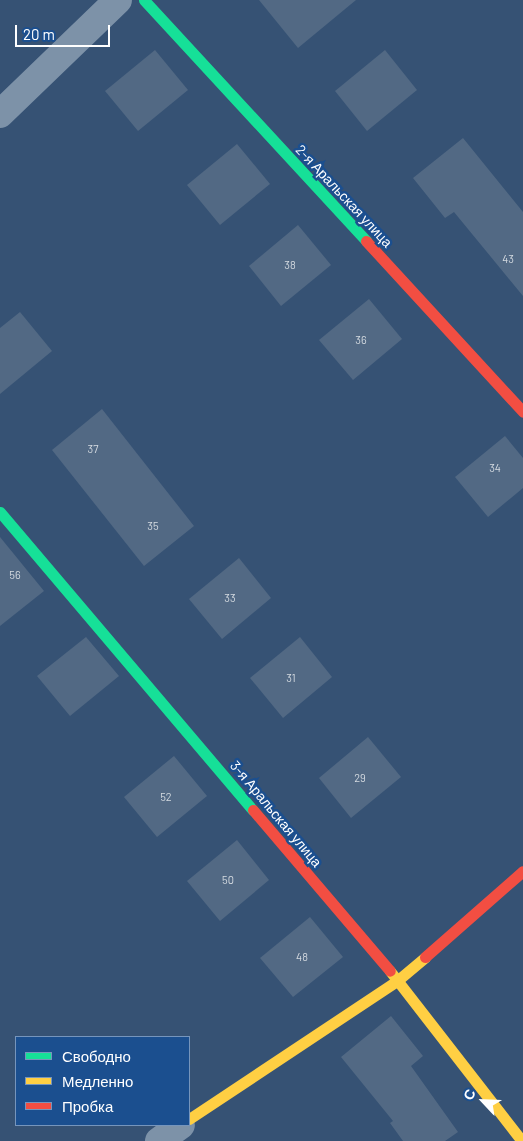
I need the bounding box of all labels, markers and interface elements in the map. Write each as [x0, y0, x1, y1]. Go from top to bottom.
scale bar [18, 15, 112, 47]
text: 20 m [23, 25, 55, 43]
street label: 2-я Аральская улица [292, 141, 396, 251]
house number: 43 [502, 252, 514, 266]
house number: 38 [284, 258, 296, 272]
house number: 36 [355, 333, 367, 347]
house number: 37 [88, 442, 98, 456]
house number: 34 [489, 461, 501, 475]
house number: 35 [147, 519, 159, 533]
house number: 56 [9, 568, 21, 582]
house number: 33 [224, 591, 236, 605]
house number: 31 [286, 671, 296, 685]
street label: 3-я Аральская улица [227, 757, 325, 871]
house number: 29 [354, 771, 366, 785]
house number: 52 [160, 790, 172, 804]
house number: 50 [222, 873, 234, 887]
house number: 48 [296, 950, 308, 964]
legend [15, 1036, 190, 1126]
text: Свободно [62, 1047, 131, 1065]
text: Медленно [62, 1072, 133, 1090]
north arrow [458, 1076, 508, 1126]
text: С [459, 1086, 479, 1103]
text: Пробка [62, 1097, 113, 1115]

